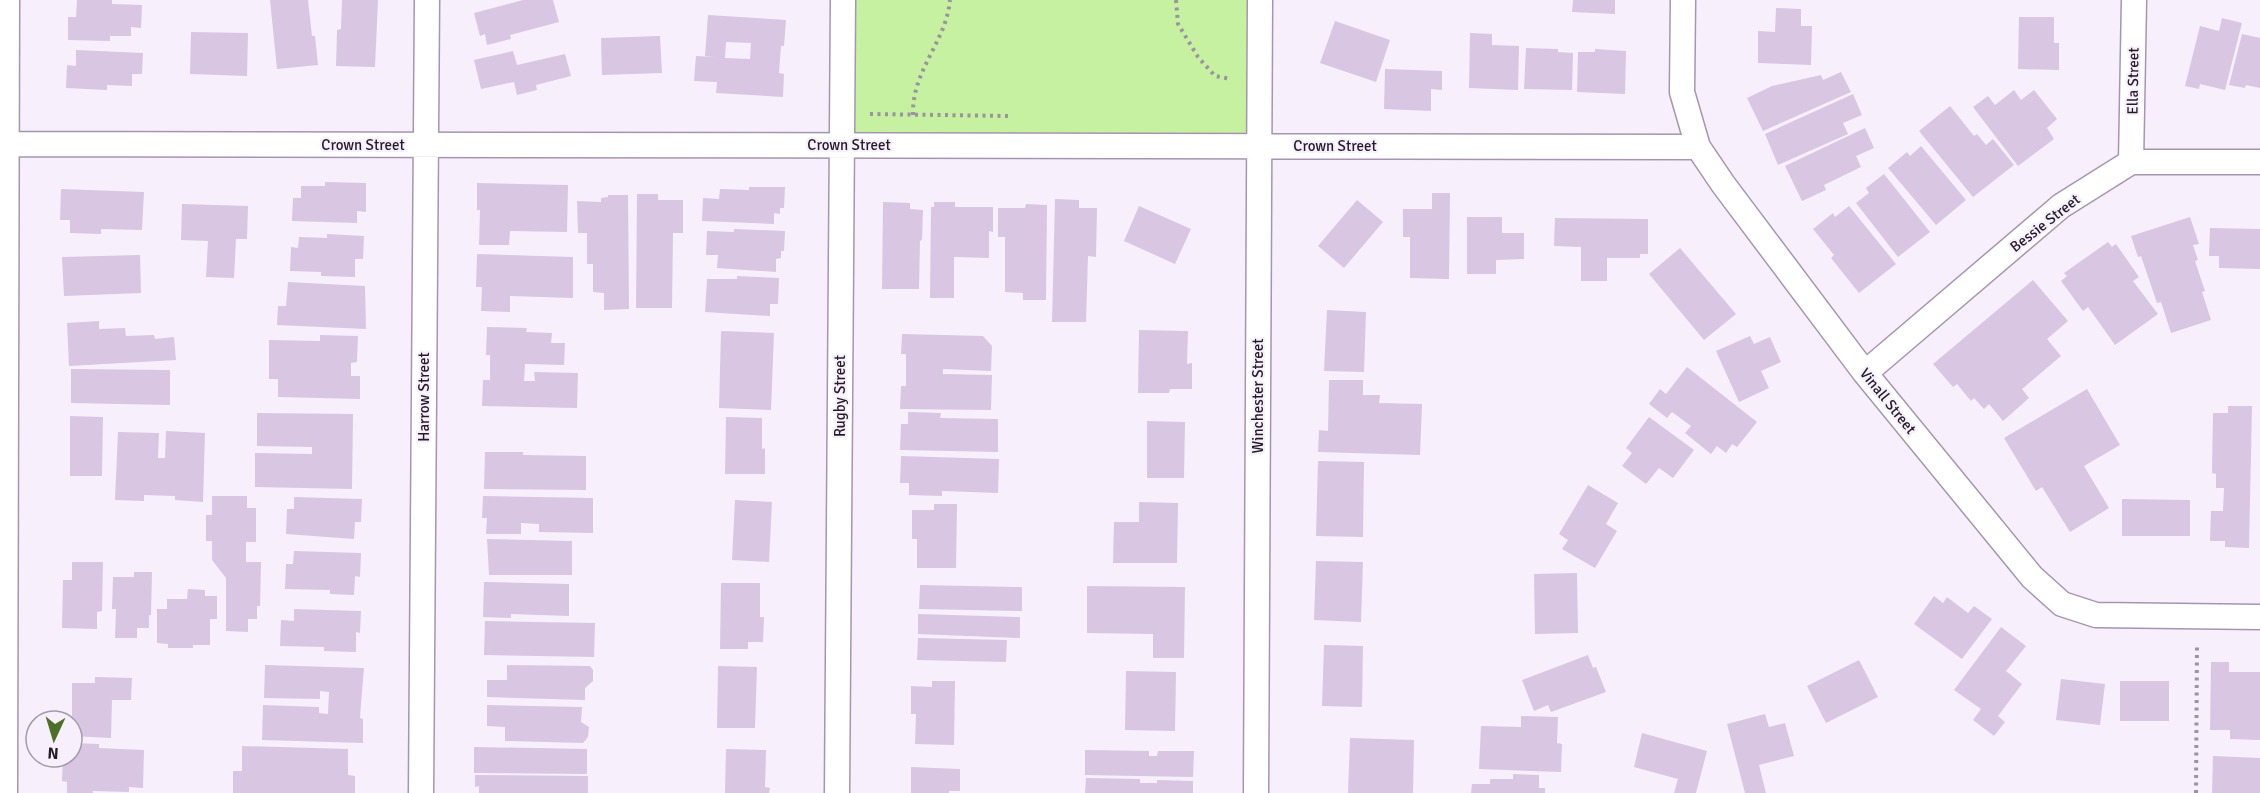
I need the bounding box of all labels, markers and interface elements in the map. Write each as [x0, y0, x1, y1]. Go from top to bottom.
street label: Ella Street [2123, 47, 2143, 115]
street label: Crown Street [321, 136, 405, 154]
street label: Crown Street [807, 136, 891, 154]
street label: Crown Street [1293, 137, 1377, 155]
street label: Bessie Street [2006, 190, 2084, 256]
street label: Winchester Street [1249, 339, 1267, 453]
street label: Harrow Street [415, 352, 433, 442]
street label: Rugby Street [831, 355, 849, 437]
street label: Vinall Street [1856, 364, 1920, 438]
north arrow [24, 709, 84, 769]
text: N [47, 743, 59, 763]

